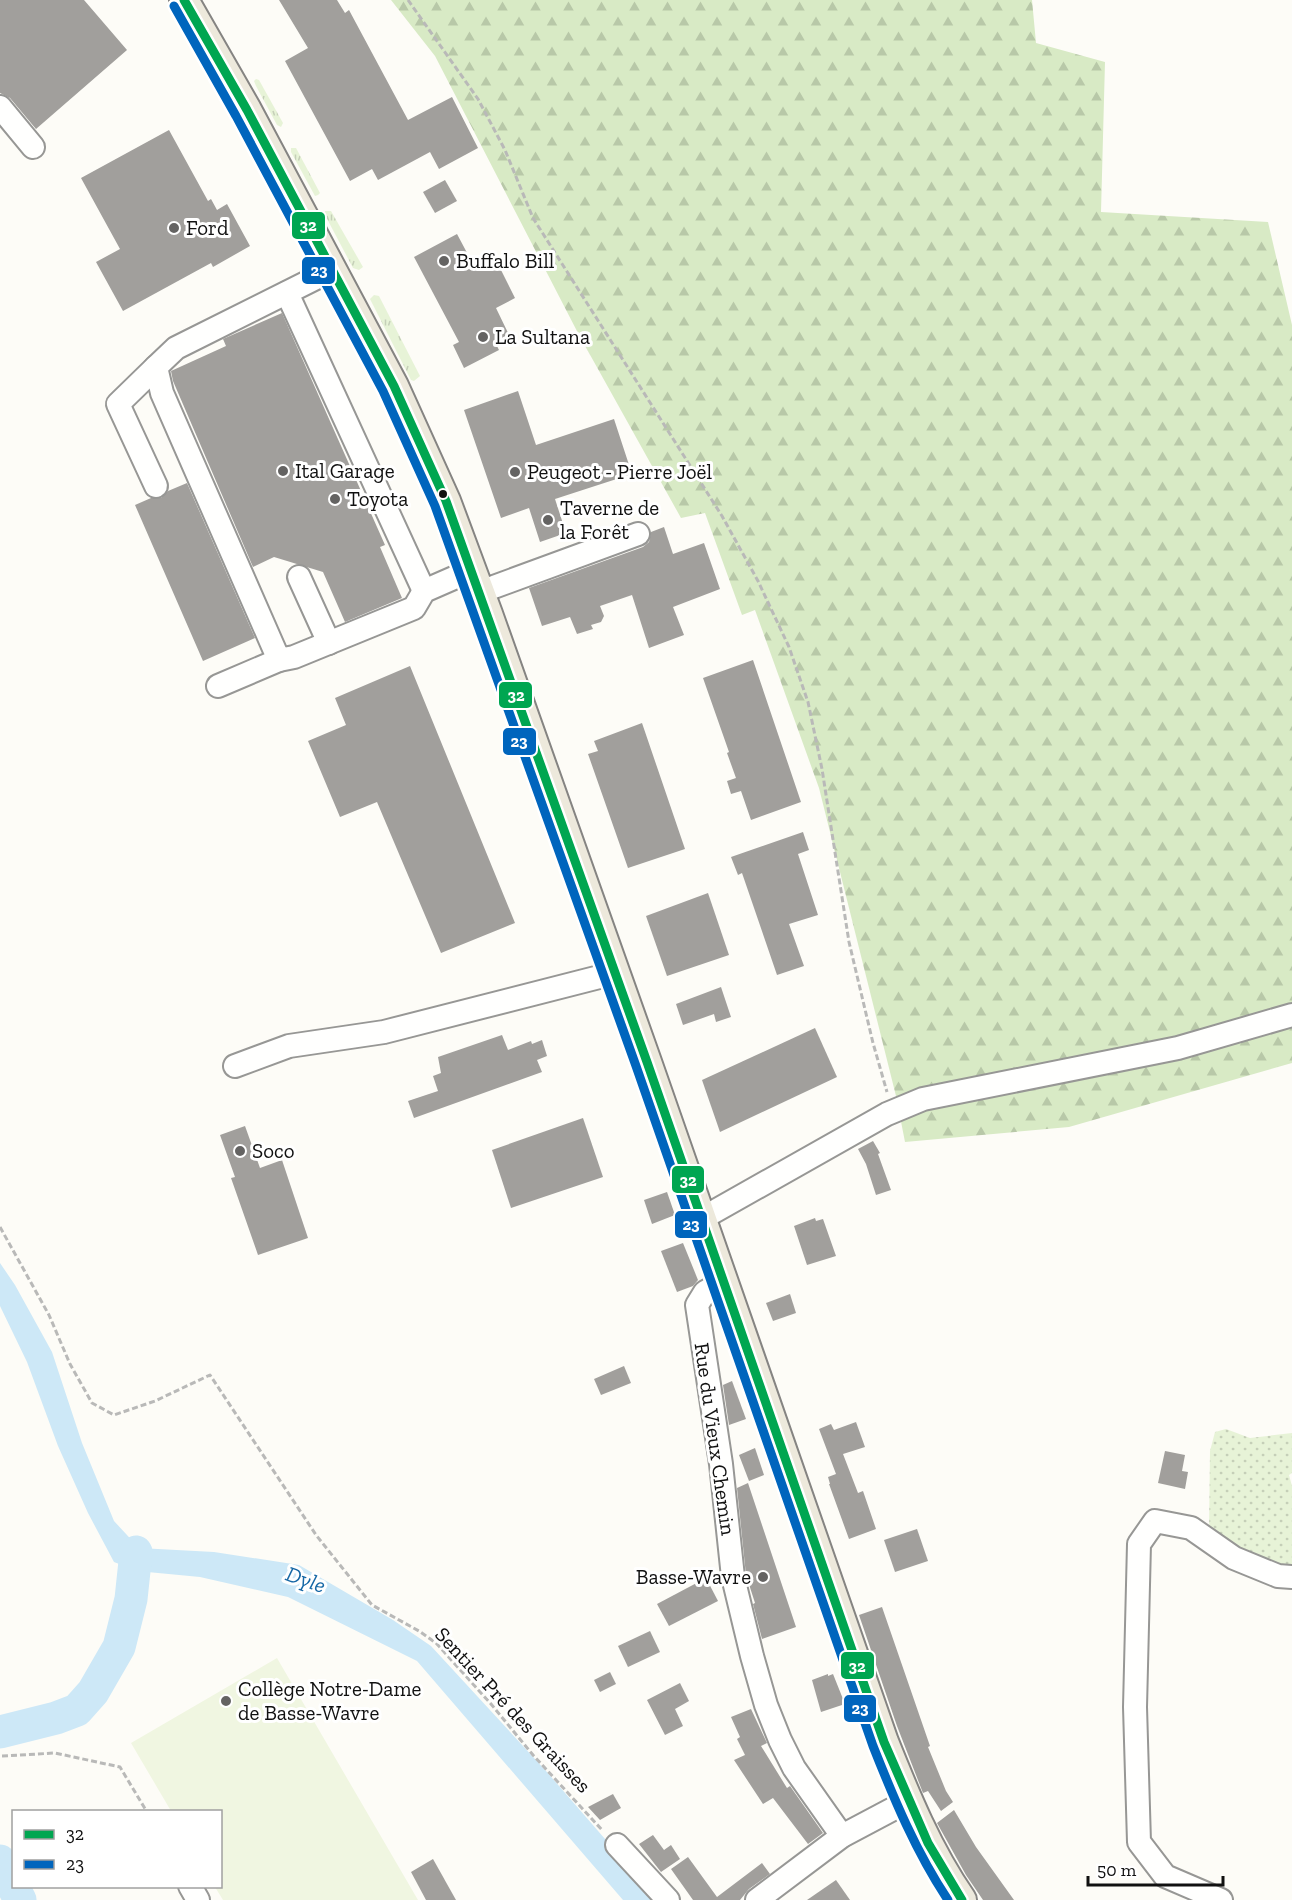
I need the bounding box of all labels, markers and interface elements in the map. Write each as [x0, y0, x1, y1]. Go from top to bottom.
line badge: 32 [291, 211, 326, 240]
place label: Ford [186, 215, 229, 240]
text: 32 [299, 216, 317, 235]
marker: Ford [167, 221, 181, 235]
place label: Buffalo Bill [456, 248, 555, 273]
marker: Buffalo Bill [437, 254, 451, 268]
line badge: 23 [301, 256, 336, 285]
text: 23 [310, 261, 328, 280]
place label: La Sultana [495, 324, 590, 349]
marker: La Sultana [476, 330, 490, 344]
place label: Ital Garage [295, 458, 395, 483]
place label: Peugeot - Pierre Joël [527, 459, 712, 484]
marker: Ital Garage [276, 464, 290, 478]
marker: Peugeot - Pierre Joël [508, 465, 522, 479]
place label: Toyota [347, 486, 408, 511]
unlabelled marker [437, 488, 449, 500]
marker: Toyota [328, 492, 342, 506]
place label: Taverne de la Forêt [560, 495, 659, 544]
marker: Taverne de la Forêt [541, 513, 555, 527]
line badge: 32 [498, 681, 533, 709]
text: 32 [507, 686, 525, 705]
line badge: 23 [502, 727, 537, 756]
text: 23 [510, 732, 528, 751]
place label: Soco [252, 1138, 294, 1163]
marker: Soco [233, 1144, 247, 1158]
line badge: 32 [671, 1165, 705, 1194]
text: 32 [679, 1171, 697, 1190]
line badge: 23 [674, 1210, 708, 1239]
text: 23 [682, 1215, 700, 1234]
street label: Rue du Vieux Chemin [690, 1341, 741, 1537]
water label: Dyle [282, 1560, 329, 1599]
place label: Basse-Wavre [636, 1564, 751, 1589]
marker: Basse-Wavre [756, 1570, 770, 1584]
street label: Sentier Pré des Graisses [430, 1622, 597, 1798]
line badge: 32 [840, 1651, 875, 1680]
text: 32 [848, 1657, 866, 1676]
place label: Collège Notre-Dame de Basse-Wavre [238, 1676, 422, 1725]
marker: Collège Notre-Dame de Basse-Wavre [219, 1694, 233, 1708]
line badge: 23 [843, 1694, 877, 1723]
text: 23 [851, 1699, 869, 1718]
legend [12, 1810, 222, 1888]
text: 32 [66, 1823, 84, 1845]
scale bar [1088, 1849, 1223, 1887]
text: 23 [66, 1853, 84, 1875]
text: 50 m [1097, 1859, 1137, 1881]

